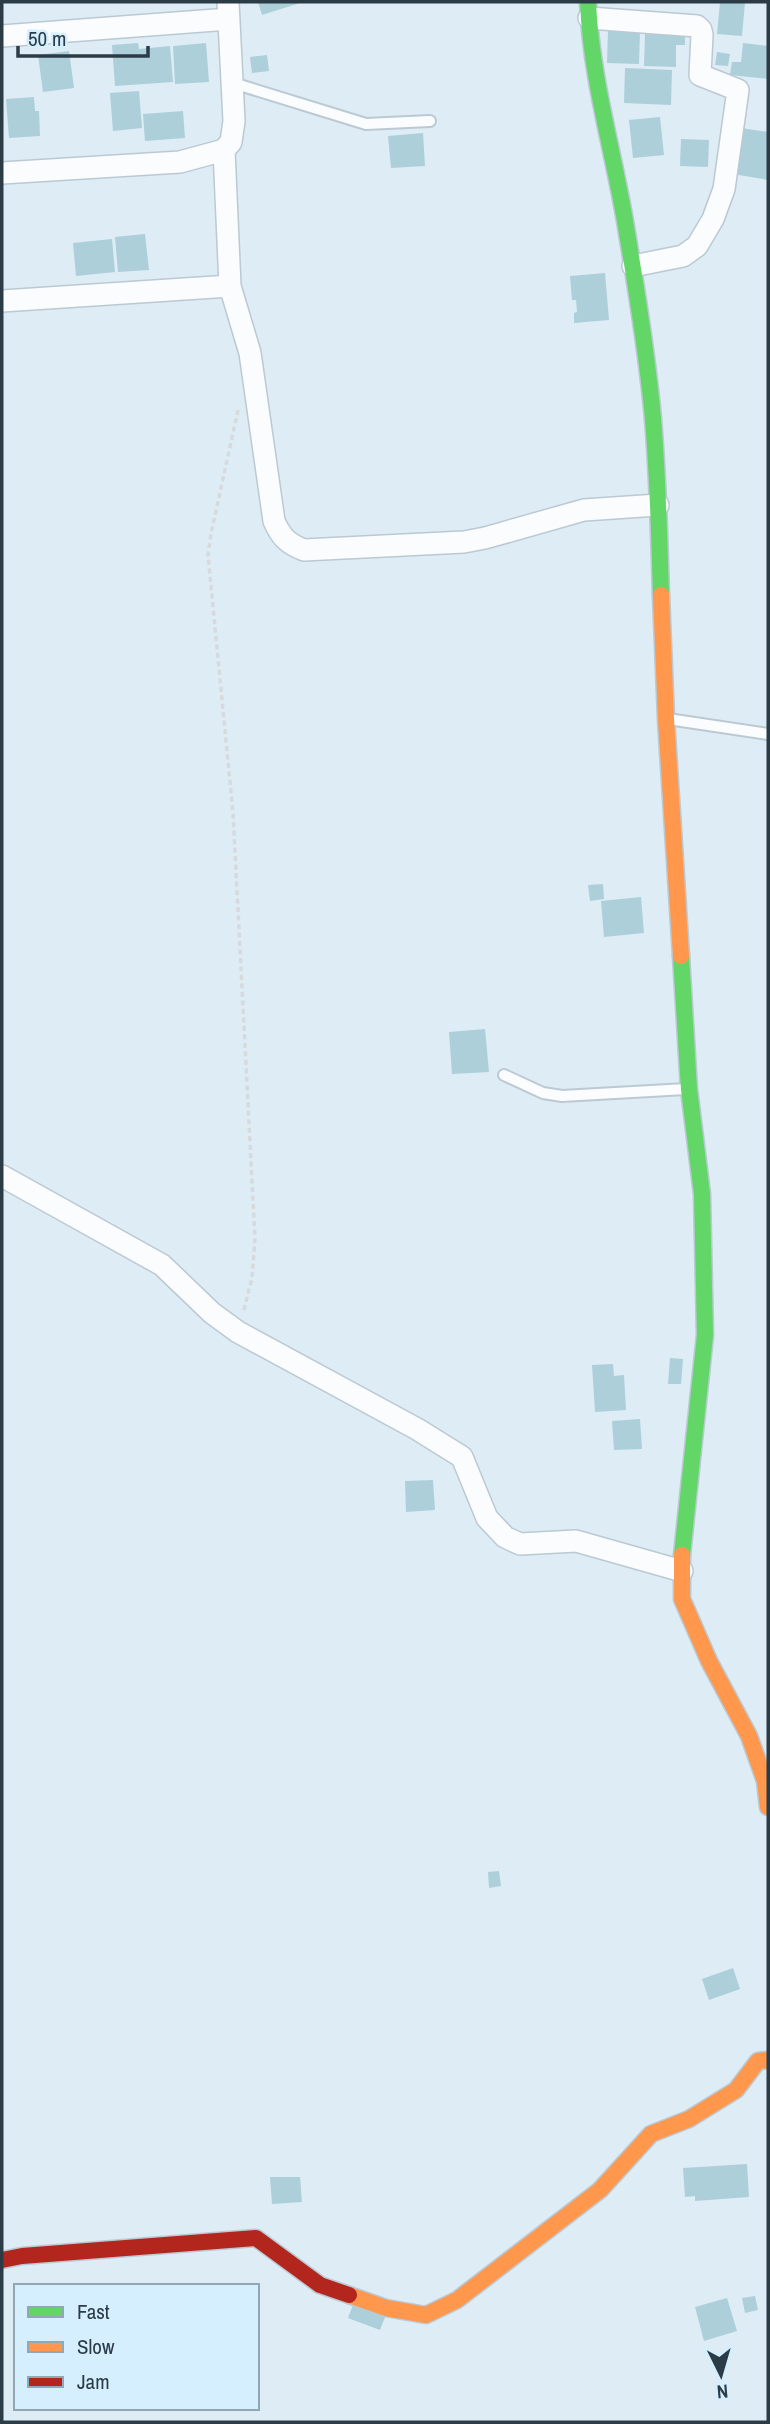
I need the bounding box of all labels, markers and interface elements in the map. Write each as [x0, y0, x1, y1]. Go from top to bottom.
scale bar [18, 14, 147, 58]
text: 50 m [28, 24, 66, 53]
legend [14, 2284, 259, 2410]
text: Fast [77, 2297, 110, 2326]
text: Slow [77, 2332, 115, 2361]
north arrow [686, 2340, 756, 2410]
text: Jam [77, 2367, 110, 2396]
text: N [716, 2378, 729, 2405]

